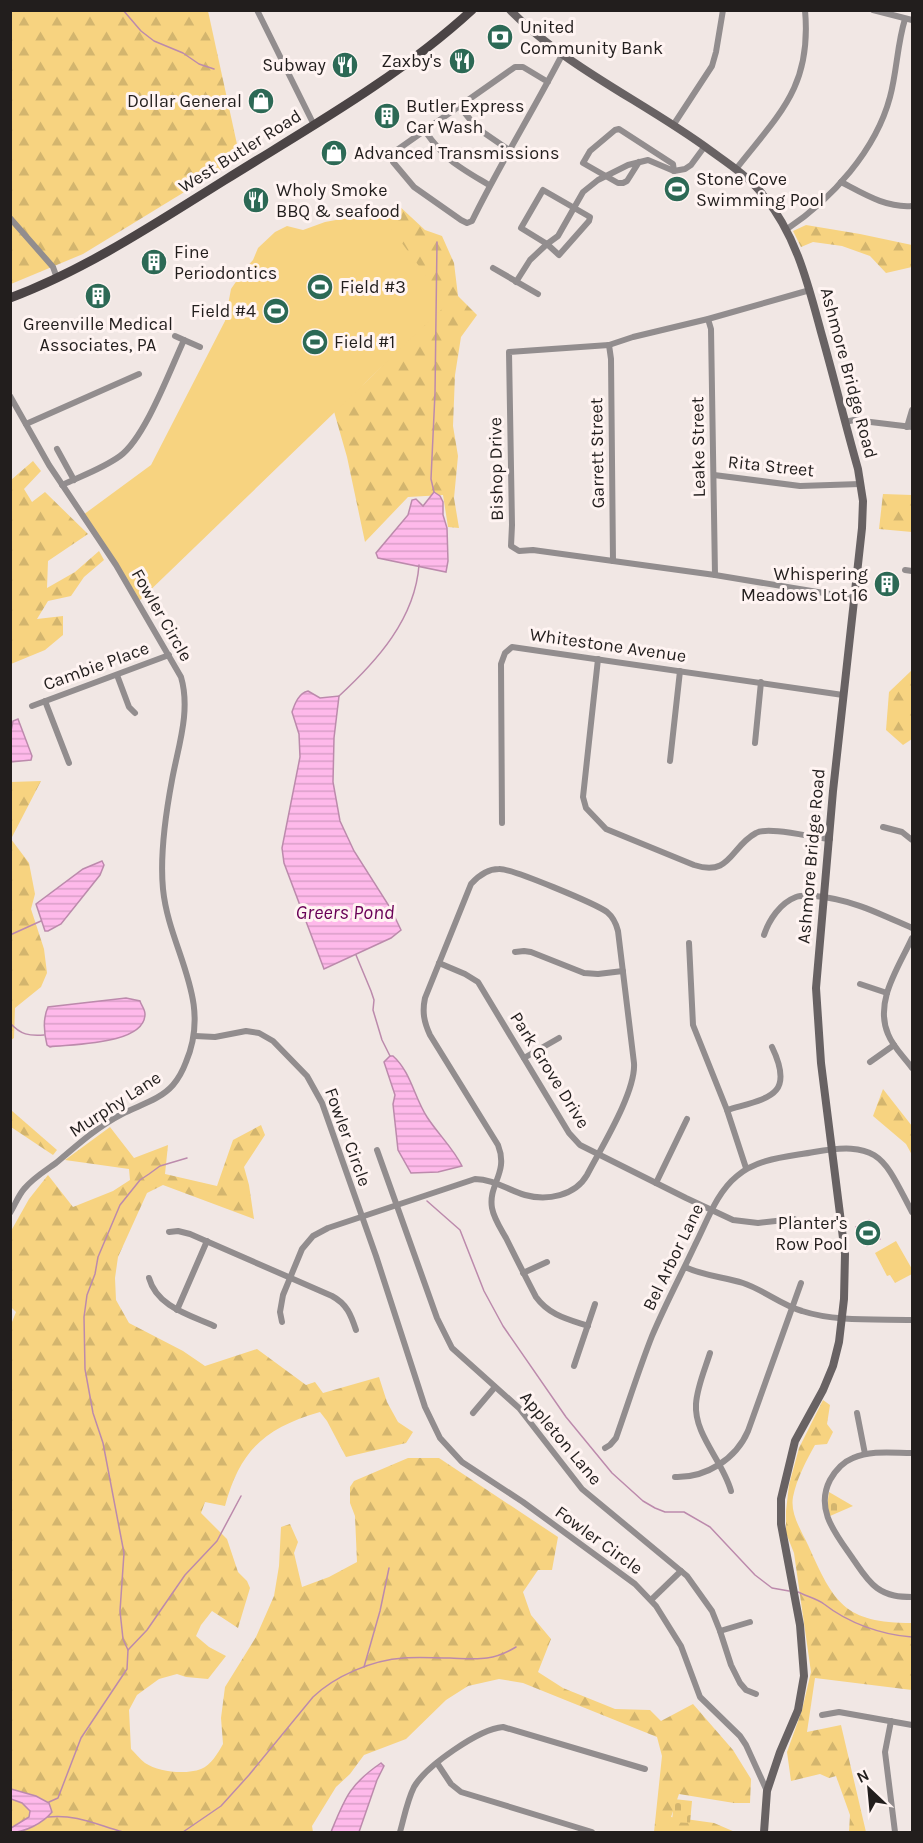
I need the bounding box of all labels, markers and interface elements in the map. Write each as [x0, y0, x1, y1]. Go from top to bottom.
place label: United Community Bank [520, 16, 663, 59]
bank icon: United Community Bank [485, 22, 515, 52]
restaurant icon: Zaxby's [447, 46, 477, 76]
restaurant icon: Subway [330, 50, 360, 80]
place label: Zaxby's [381, 50, 442, 72]
place label: Subway [262, 54, 327, 76]
shop icon: Dollar General [246, 86, 276, 116]
place label: Dollar General [127, 90, 242, 112]
place label: Butler Express Car Wash [406, 95, 524, 138]
building icon: Butler Express Car Wash [372, 101, 402, 131]
street label: West Butler Road [175, 104, 305, 198]
shop icon: Advanced Transmissions [319, 138, 349, 168]
place label: Advanced Transmissions [354, 142, 559, 164]
place label: Stone Cove Swimming Pool [696, 168, 824, 211]
sports icon: Stone Cove Swimming Pool [662, 174, 692, 204]
place label: Wholy Smoke BBQ & seafood [276, 179, 400, 222]
restaurant icon: Wholy Smoke BBQ & seafood [241, 185, 271, 215]
place label: Fine Periodontics [174, 241, 277, 284]
building icon: Fine Periodontics [139, 247, 169, 277]
sports icon: Field #3 [305, 272, 335, 302]
place label: Field #3 [340, 276, 406, 298]
building icon: Greenville Medical Associates, PA [83, 281, 113, 311]
street label: Ashmore Bridge Road [816, 285, 882, 461]
sports icon: Field #4 [261, 296, 291, 326]
place label: Field #4 [191, 300, 256, 322]
place label: Greenville Medical Associates, PA [23, 313, 173, 356]
sports icon: Field #1 [300, 327, 330, 357]
place label: Field #1 [334, 331, 395, 353]
street label: Leake Street [686, 396, 710, 498]
street label: Garrett Street [585, 397, 609, 509]
street label: Bishop Drive [484, 417, 508, 521]
street label: Rita Street [727, 451, 816, 481]
place label: Whispering Meadows Lot 16 [741, 563, 868, 606]
street label: Fowler Circle [127, 565, 197, 665]
building icon: Whispering Meadows Lot 16 [872, 569, 902, 599]
street label: Whitestone Avenue [528, 623, 688, 667]
street label: Cambie Place [40, 637, 152, 695]
street label: Ashmore Bridge Road [792, 767, 830, 945]
water label: Greers Pond [296, 901, 395, 924]
street label: Park Grove Drive [505, 1008, 595, 1132]
street label: Murphy Lane [65, 1066, 165, 1142]
street label: Fowler Circle [320, 1085, 376, 1189]
street label: Bel Arbor Lane [638, 1200, 708, 1314]
place label: Planter's Row Pool [775, 1212, 848, 1255]
sports icon: Planter's Row Pool [853, 1218, 883, 1248]
street label: Appleton Lane [515, 1387, 607, 1489]
street label: Fowler Circle [551, 1501, 647, 1579]
north arrow [839, 1759, 899, 1819]
text: N [853, 1765, 872, 1787]

